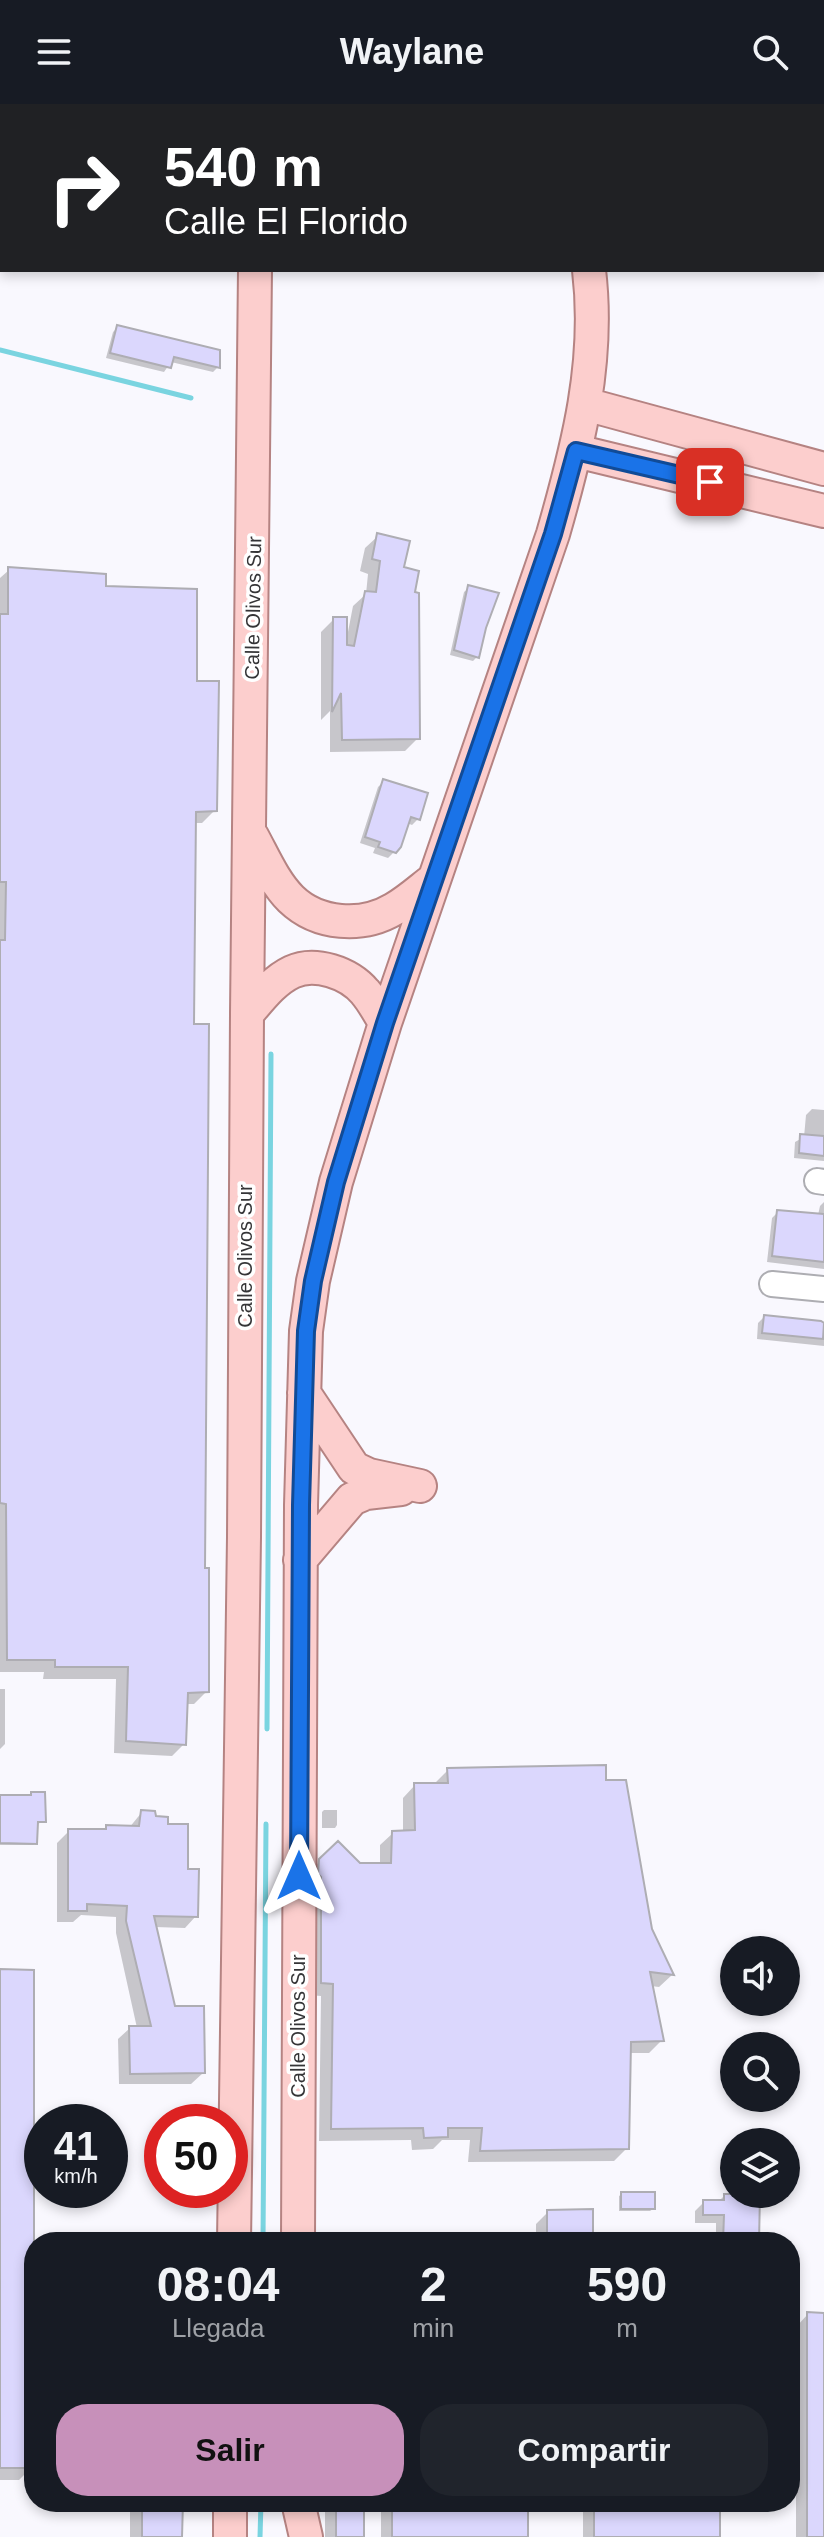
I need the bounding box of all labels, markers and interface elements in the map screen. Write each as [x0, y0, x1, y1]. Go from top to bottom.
icon: menu [32, 30, 76, 74]
icon: search [748, 30, 792, 74]
text: Waylane [340, 31, 484, 72]
text: 540 m [164, 135, 323, 198]
icon: right [32, 136, 136, 240]
text: Calle El Florido [164, 201, 408, 242]
pin [676, 448, 744, 516]
icon: arrive [688, 460, 732, 504]
street label: Calle Olivos Sur [241, 536, 265, 680]
street label: Calle Olivos Sur [234, 1184, 256, 1328]
position arrow [257, 1834, 341, 1918]
map controls [720, 1936, 800, 2208]
button: sound [720, 1936, 800, 2016]
street label: Calle Olivos Sur [287, 1954, 309, 2098]
button: search [720, 2032, 800, 2112]
speed limit sign: 50 [144, 2104, 248, 2208]
text: 41 [54, 2124, 98, 2168]
button: layers [720, 2128, 800, 2208]
text: km/h [54, 2165, 98, 2187]
text: 08:04 [157, 2258, 280, 2311]
text: 2 [420, 2258, 447, 2311]
text: 590 [587, 2258, 667, 2311]
text: Llegada [172, 2313, 264, 2343]
text: min [412, 2313, 454, 2343]
text: m [616, 2313, 638, 2343]
button: Salir [56, 2404, 404, 2496]
button: Compartir [420, 2404, 768, 2496]

